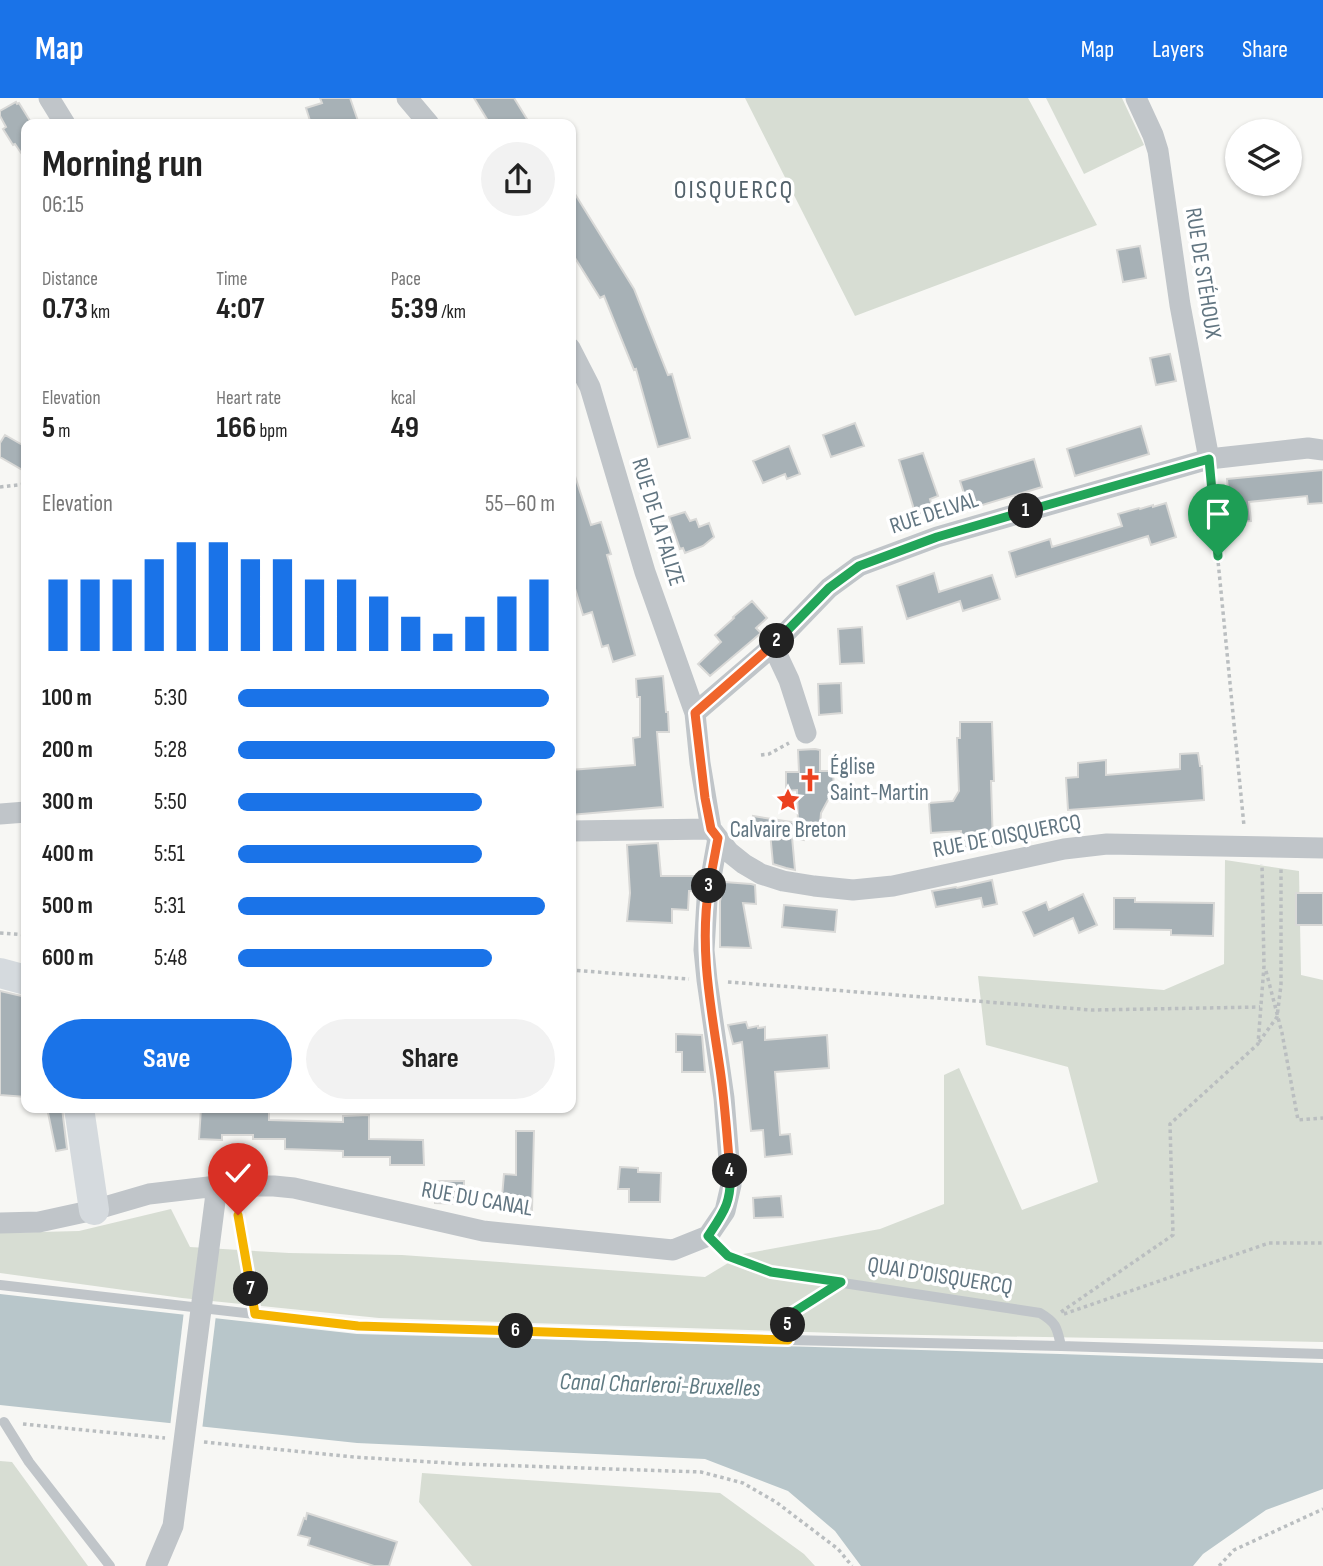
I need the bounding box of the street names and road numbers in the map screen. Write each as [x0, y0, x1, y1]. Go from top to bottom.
street label: RUE DE STÉHOUX [1179, 206, 1227, 341]
street label: RUE DE LA FALIZE [625, 455, 691, 589]
street label: RUE DELVAL [886, 485, 982, 540]
street label: RUE DE OISQUERCQ [931, 808, 1083, 864]
street label: RUE DU CANAL [419, 1175, 535, 1223]
street label: QUAI D'OISQUERCQ [865, 1251, 1015, 1301]

